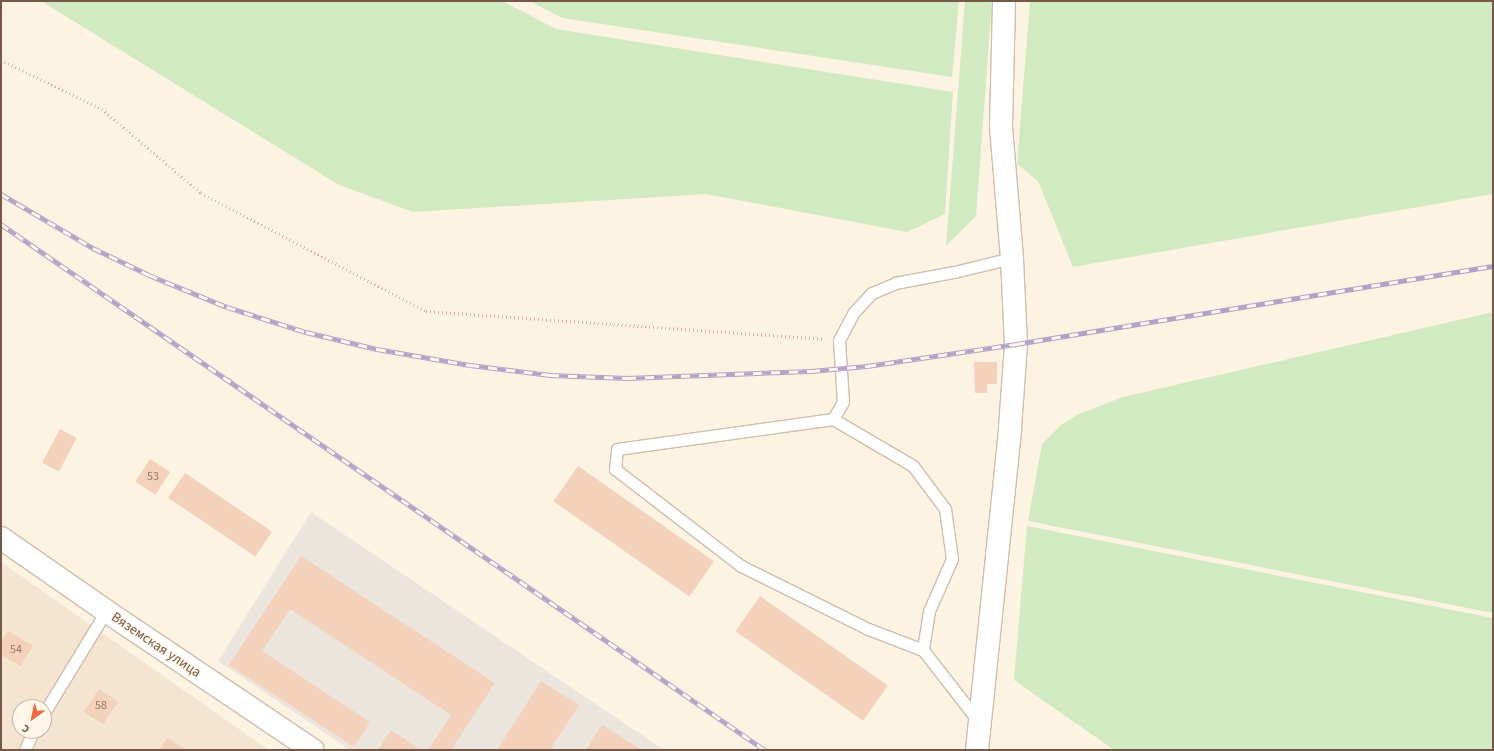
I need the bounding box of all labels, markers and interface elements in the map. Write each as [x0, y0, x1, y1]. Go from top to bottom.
house number: 53 [147, 470, 159, 484]
street label: Вяземская улица [108, 609, 204, 681]
house number: 54 [10, 643, 22, 657]
north arrow [12, 699, 52, 739]
house number: 58 [95, 699, 107, 713]
text: С [19, 721, 33, 737]

